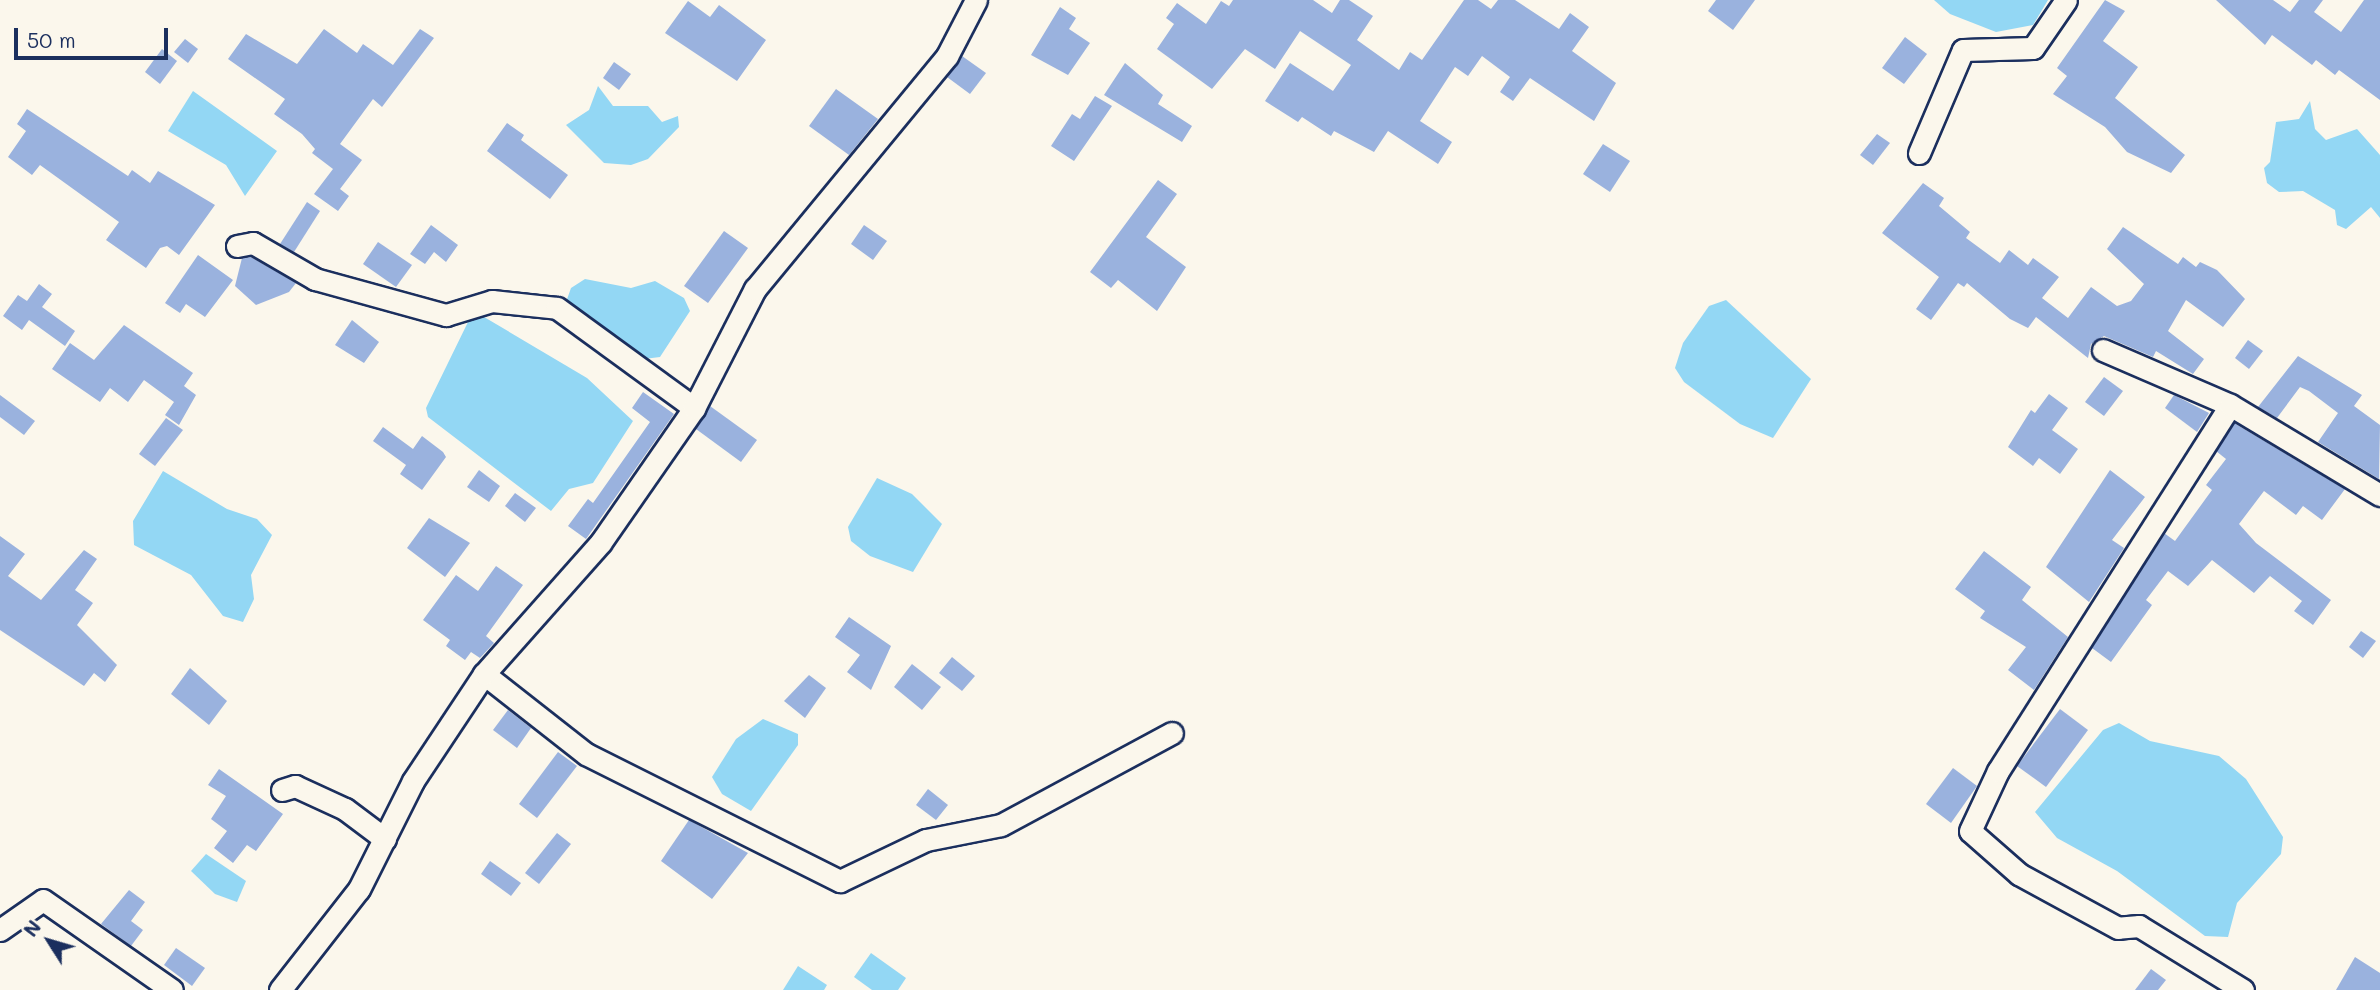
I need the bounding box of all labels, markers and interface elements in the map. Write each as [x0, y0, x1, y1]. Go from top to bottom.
scale bar [18, 14, 172, 58]
text: 50 m [27, 26, 76, 53]
north arrow [14, 906, 84, 976]
text: N [18, 915, 46, 941]

